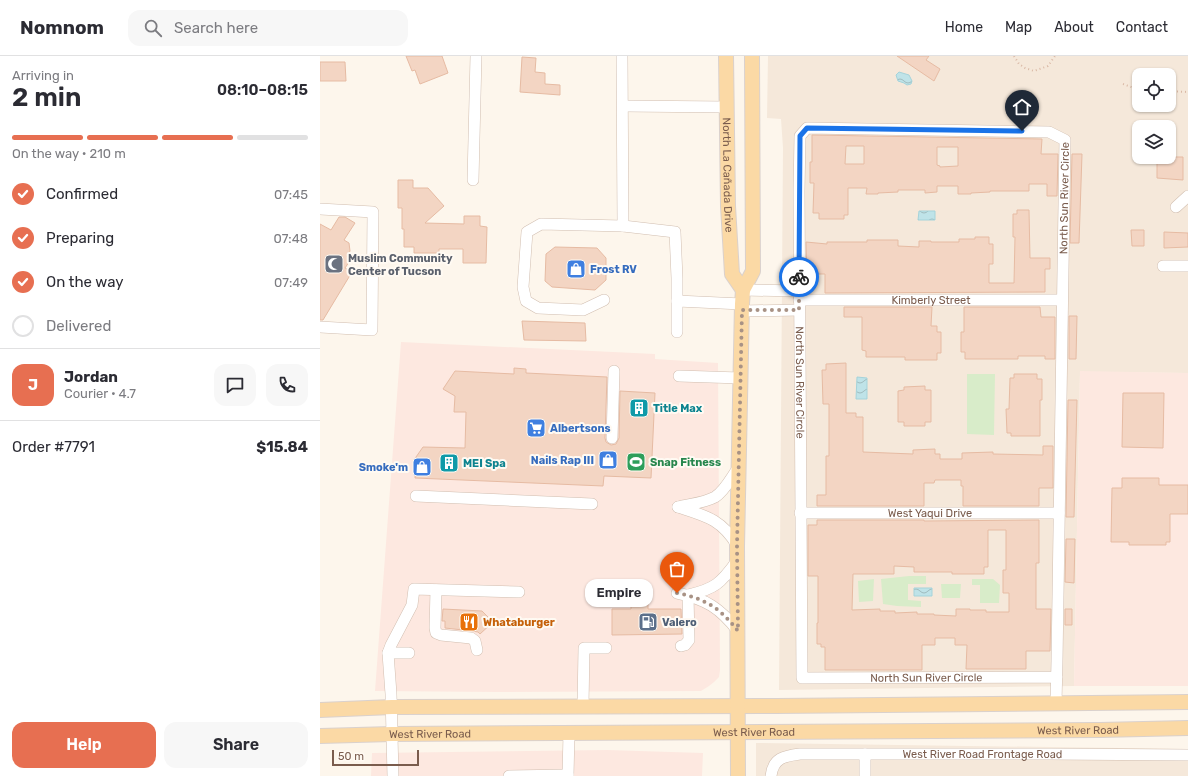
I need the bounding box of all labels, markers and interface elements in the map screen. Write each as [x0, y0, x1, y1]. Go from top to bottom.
search box [128, 10, 408, 46]
text: Nomnom [20, 16, 104, 39]
icon: search [142, 17, 164, 39]
text: Search here [174, 19, 258, 37]
text: Home [945, 19, 983, 36]
text: Map [1005, 19, 1032, 36]
text: About [1054, 19, 1094, 36]
text: Contact [1116, 19, 1168, 36]
text: Arriving in [12, 68, 74, 83]
map controls [1132, 68, 1176, 164]
button: locate [1132, 68, 1176, 112]
text: 08:10–08:15 [217, 81, 308, 99]
text: 2 min [12, 82, 81, 113]
pin [1005, 90, 1039, 131]
icon: home [1011, 96, 1033, 118]
street label: North La Cañada Drive [720, 117, 736, 233]
button: layers [1132, 120, 1176, 164]
street label: North Sun River Circle [1057, 142, 1071, 254]
text: On the way · 210 m [12, 146, 126, 161]
icon: check [12, 183, 34, 205]
text: Confirmed [46, 185, 118, 203]
text: 07:45 [274, 187, 308, 202]
icon: check [12, 227, 34, 249]
text: Preparing [46, 229, 114, 247]
text: 07:48 [273, 231, 308, 246]
place label: Muslim Community Center of Tucson [348, 252, 453, 278]
mosque icon: Muslim Community Center of Tucson [323, 253, 345, 275]
courier [779, 257, 819, 297]
shop icon: Frost RV [565, 258, 587, 280]
place label: Frost RV [590, 263, 637, 276]
icon: bike [788, 266, 810, 288]
icon: check [12, 271, 34, 293]
text: On the way [46, 273, 124, 291]
text: 07:49 [274, 275, 308, 290]
street label: Kimberly Street [892, 294, 971, 307]
text: Delivered [46, 317, 111, 335]
street label: North Sun River Circle [793, 326, 807, 439]
button: chat [214, 364, 256, 406]
button: phone [266, 364, 308, 406]
text: Jordan [64, 368, 118, 386]
text: J [28, 376, 38, 394]
text: Courier · 4.7 [64, 386, 136, 401]
building icon: Title Max [628, 397, 650, 419]
place label: Title Max [653, 402, 703, 415]
supermarket icon: Albertsons [525, 417, 547, 439]
place label: Albertsons [550, 422, 611, 435]
text: Order #7791 [12, 438, 95, 456]
text: $15.84 [256, 438, 308, 456]
shop icon: Nails Rap III [597, 449, 619, 471]
sports icon: Snap Fitness [625, 451, 647, 473]
building icon: MEI Spa [438, 452, 460, 474]
place label: Nails Rap III [531, 454, 594, 467]
shop icon: Smoke'm [411, 456, 433, 478]
place label: Snap Fitness [650, 456, 721, 469]
place label: MEI Spa [463, 457, 506, 470]
place label: Smoke'm [359, 461, 408, 474]
street label: West Yaqui Drive [888, 507, 972, 520]
pin [660, 552, 694, 593]
icon: bag [666, 558, 688, 580]
callout: Empire [585, 579, 653, 607]
text: Empire [597, 585, 641, 600]
restaurant icon: Whataburger [458, 611, 480, 633]
fuel station icon: Valero [637, 611, 659, 633]
place label: Whataburger [483, 616, 555, 629]
place label: Valero [662, 616, 697, 629]
street label: North Sun River Circle [870, 671, 983, 684]
button: Help [12, 722, 156, 768]
button: Share [164, 722, 308, 768]
street label: West River Road [1037, 723, 1119, 737]
street label: West River Road [713, 725, 795, 739]
street label: West River Road [389, 727, 471, 741]
street label: West River Road Frontage Road [902, 747, 1062, 761]
scale bar [332, 748, 419, 767]
text: 50 m [338, 750, 364, 763]

